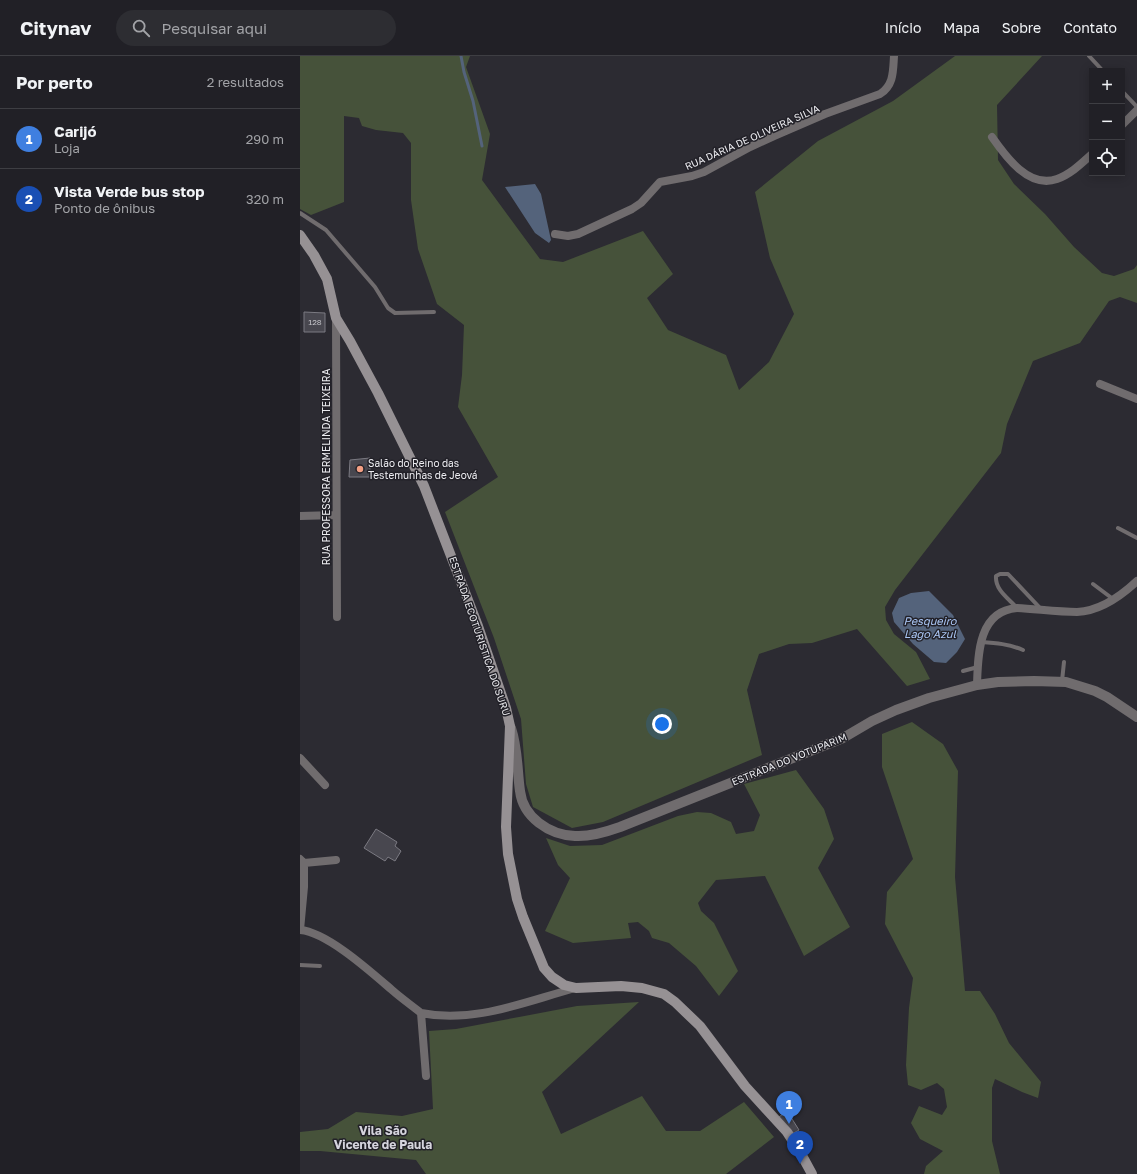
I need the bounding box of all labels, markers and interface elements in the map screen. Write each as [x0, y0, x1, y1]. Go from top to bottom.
search box [116, 10, 396, 46]
text: Citynav [20, 16, 92, 39]
icon: search [130, 17, 152, 39]
text: Pesquisar aqui [162, 19, 267, 37]
text: Início [885, 19, 921, 36]
text: Mapa [943, 19, 980, 36]
text: Sobre [1002, 19, 1041, 36]
text: Contato [1063, 19, 1117, 36]
map controls [1089, 68, 1125, 176]
button: + [1089, 68, 1125, 104]
text: Por perto [16, 72, 93, 93]
text: 2 resultados [207, 74, 284, 90]
street label: RUA DÁRIA DE OLIVEIRA SILVA [683, 102, 821, 172]
button: − [1089, 104, 1125, 140]
text: Carijó [54, 122, 96, 140]
text: 1 [26, 131, 32, 147]
text: 290 m [246, 131, 284, 147]
text: Loja [54, 140, 80, 156]
button: locate [1089, 140, 1125, 176]
text: Vista Verde bus stop [54, 182, 204, 200]
text: 2 [25, 191, 33, 207]
text: 320 m [246, 191, 284, 207]
text: Ponto de ônibus [54, 200, 155, 216]
house number: 128 [308, 317, 322, 327]
street label: RUA PROFESSORA ERMELINDA TEIXEIRA [320, 368, 332, 565]
place label: Salão do Reino das Testemunhas de Jeová [368, 457, 477, 481]
marker: Salão do Reino das Testemunhas de Jeová [355, 464, 365, 474]
street label: ESTRADA ECOTURISTICA DO SURU [447, 555, 513, 717]
water label: Pesqueiro Lago Azul [904, 614, 958, 641]
your location [652, 714, 672, 734]
street label: ESTRADA DO VOTUPARIM [730, 730, 848, 788]
pin: 1 [776, 1091, 802, 1124]
district label: Vila São Vicente de Paula [334, 1123, 432, 1152]
pin: 2 [787, 1131, 813, 1164]

